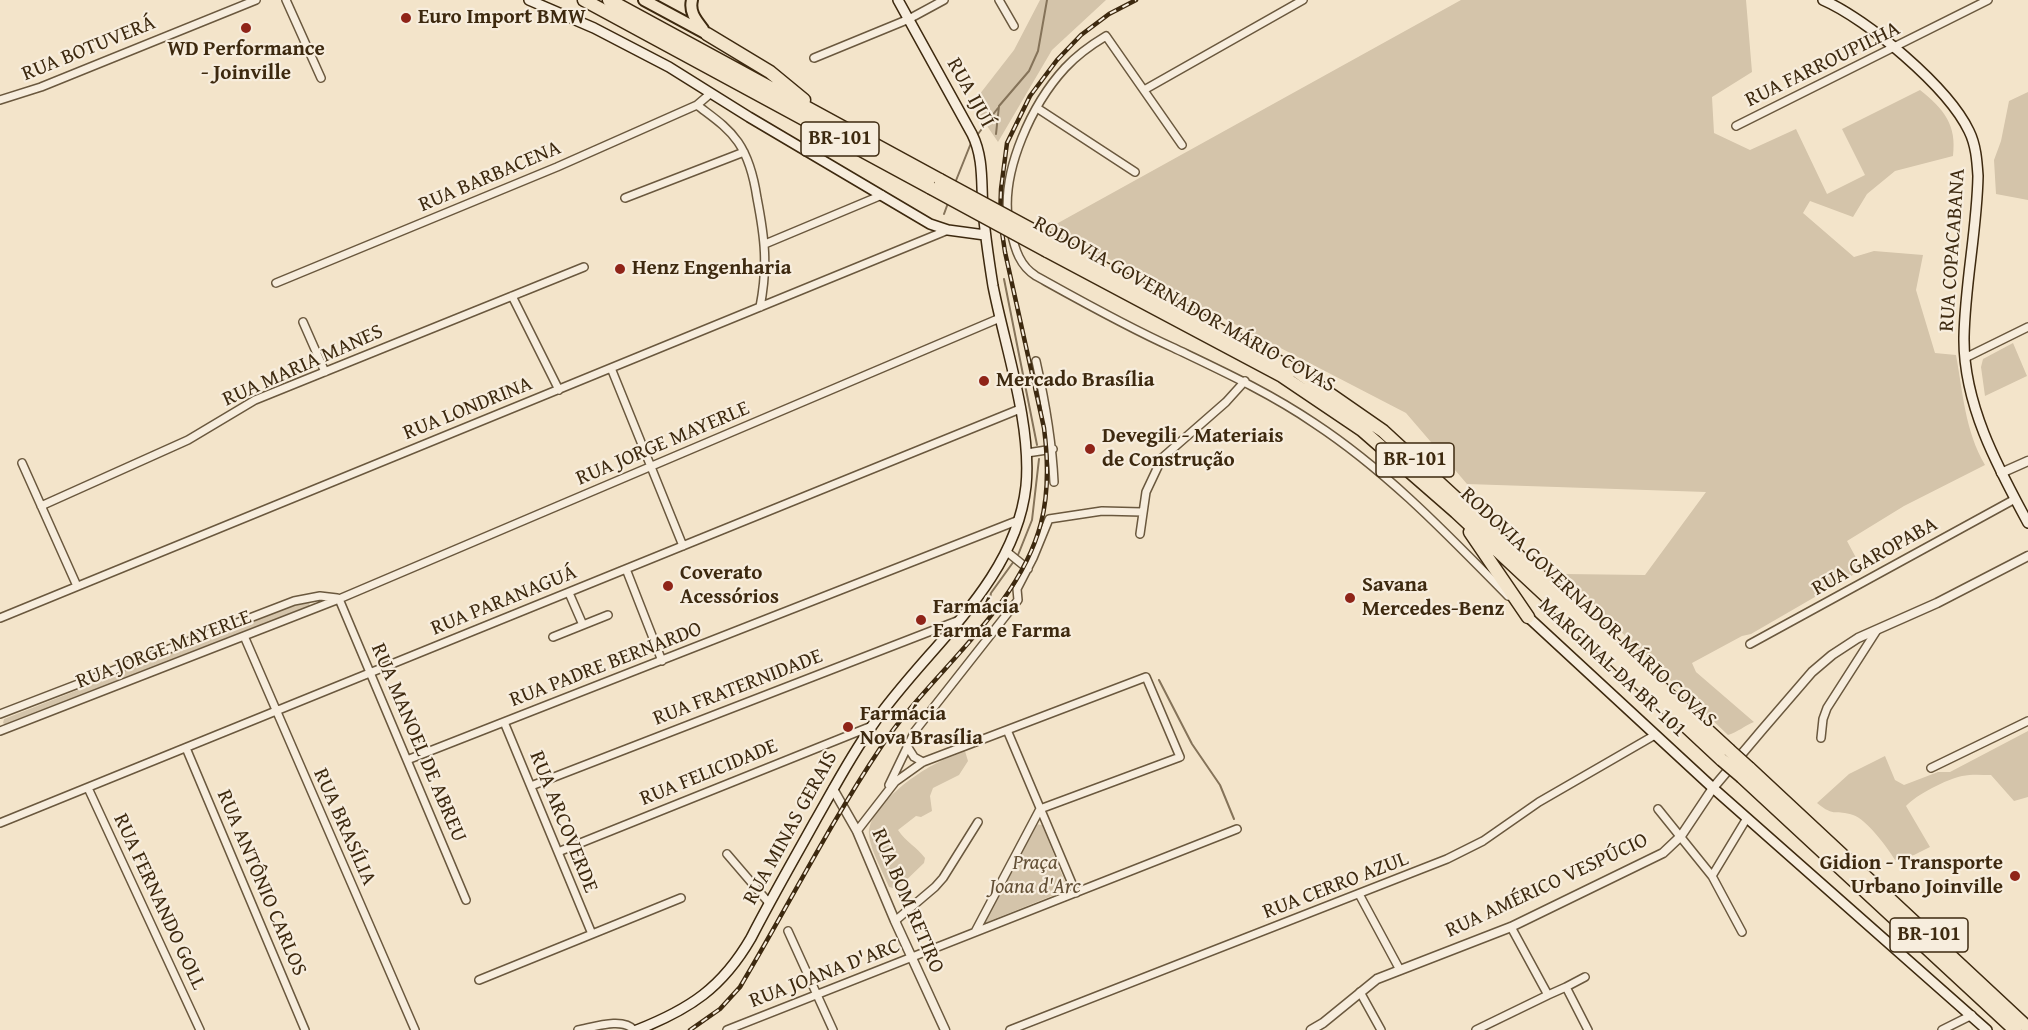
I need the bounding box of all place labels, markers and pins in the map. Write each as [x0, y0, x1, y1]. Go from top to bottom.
place label: Euro Import BMW [418, 5, 586, 31]
marker: Euro Import BMW [399, 11, 413, 25]
marker: WD Performance - Joinville [239, 21, 253, 35]
place label: WD Performance - Joinville [167, 37, 325, 87]
place label: Henz Engenharia [632, 256, 791, 282]
marker: Henz Engenharia [613, 262, 627, 276]
place label: Mercado Brasília [996, 368, 1155, 394]
marker: Mercado Brasília [977, 374, 991, 388]
place label: Devegili - Materiais de Construção [1102, 424, 1284, 474]
marker: Devegili - Materiais de Construção [1083, 442, 1097, 456]
place label: Coverato Acessórios [680, 561, 779, 611]
place label: Savana Mercedes-Benz [1362, 573, 1504, 623]
marker: Coverato Acessórios [661, 579, 675, 593]
marker: Savana Mercedes-Benz [1343, 591, 1357, 605]
place label: Farmácia Farma e Farma [933, 595, 1071, 645]
marker: Farmácia Farma e Farma [914, 613, 928, 627]
place label: Farmácia Nova Brasília [860, 702, 983, 752]
marker: Farmácia Nova Brasília [841, 720, 855, 734]
place label: Gidion - Transporte Urbano Joinville [1820, 851, 2003, 901]
marker: Gidion - Transporte Urbano Joinville [2008, 869, 2022, 883]

